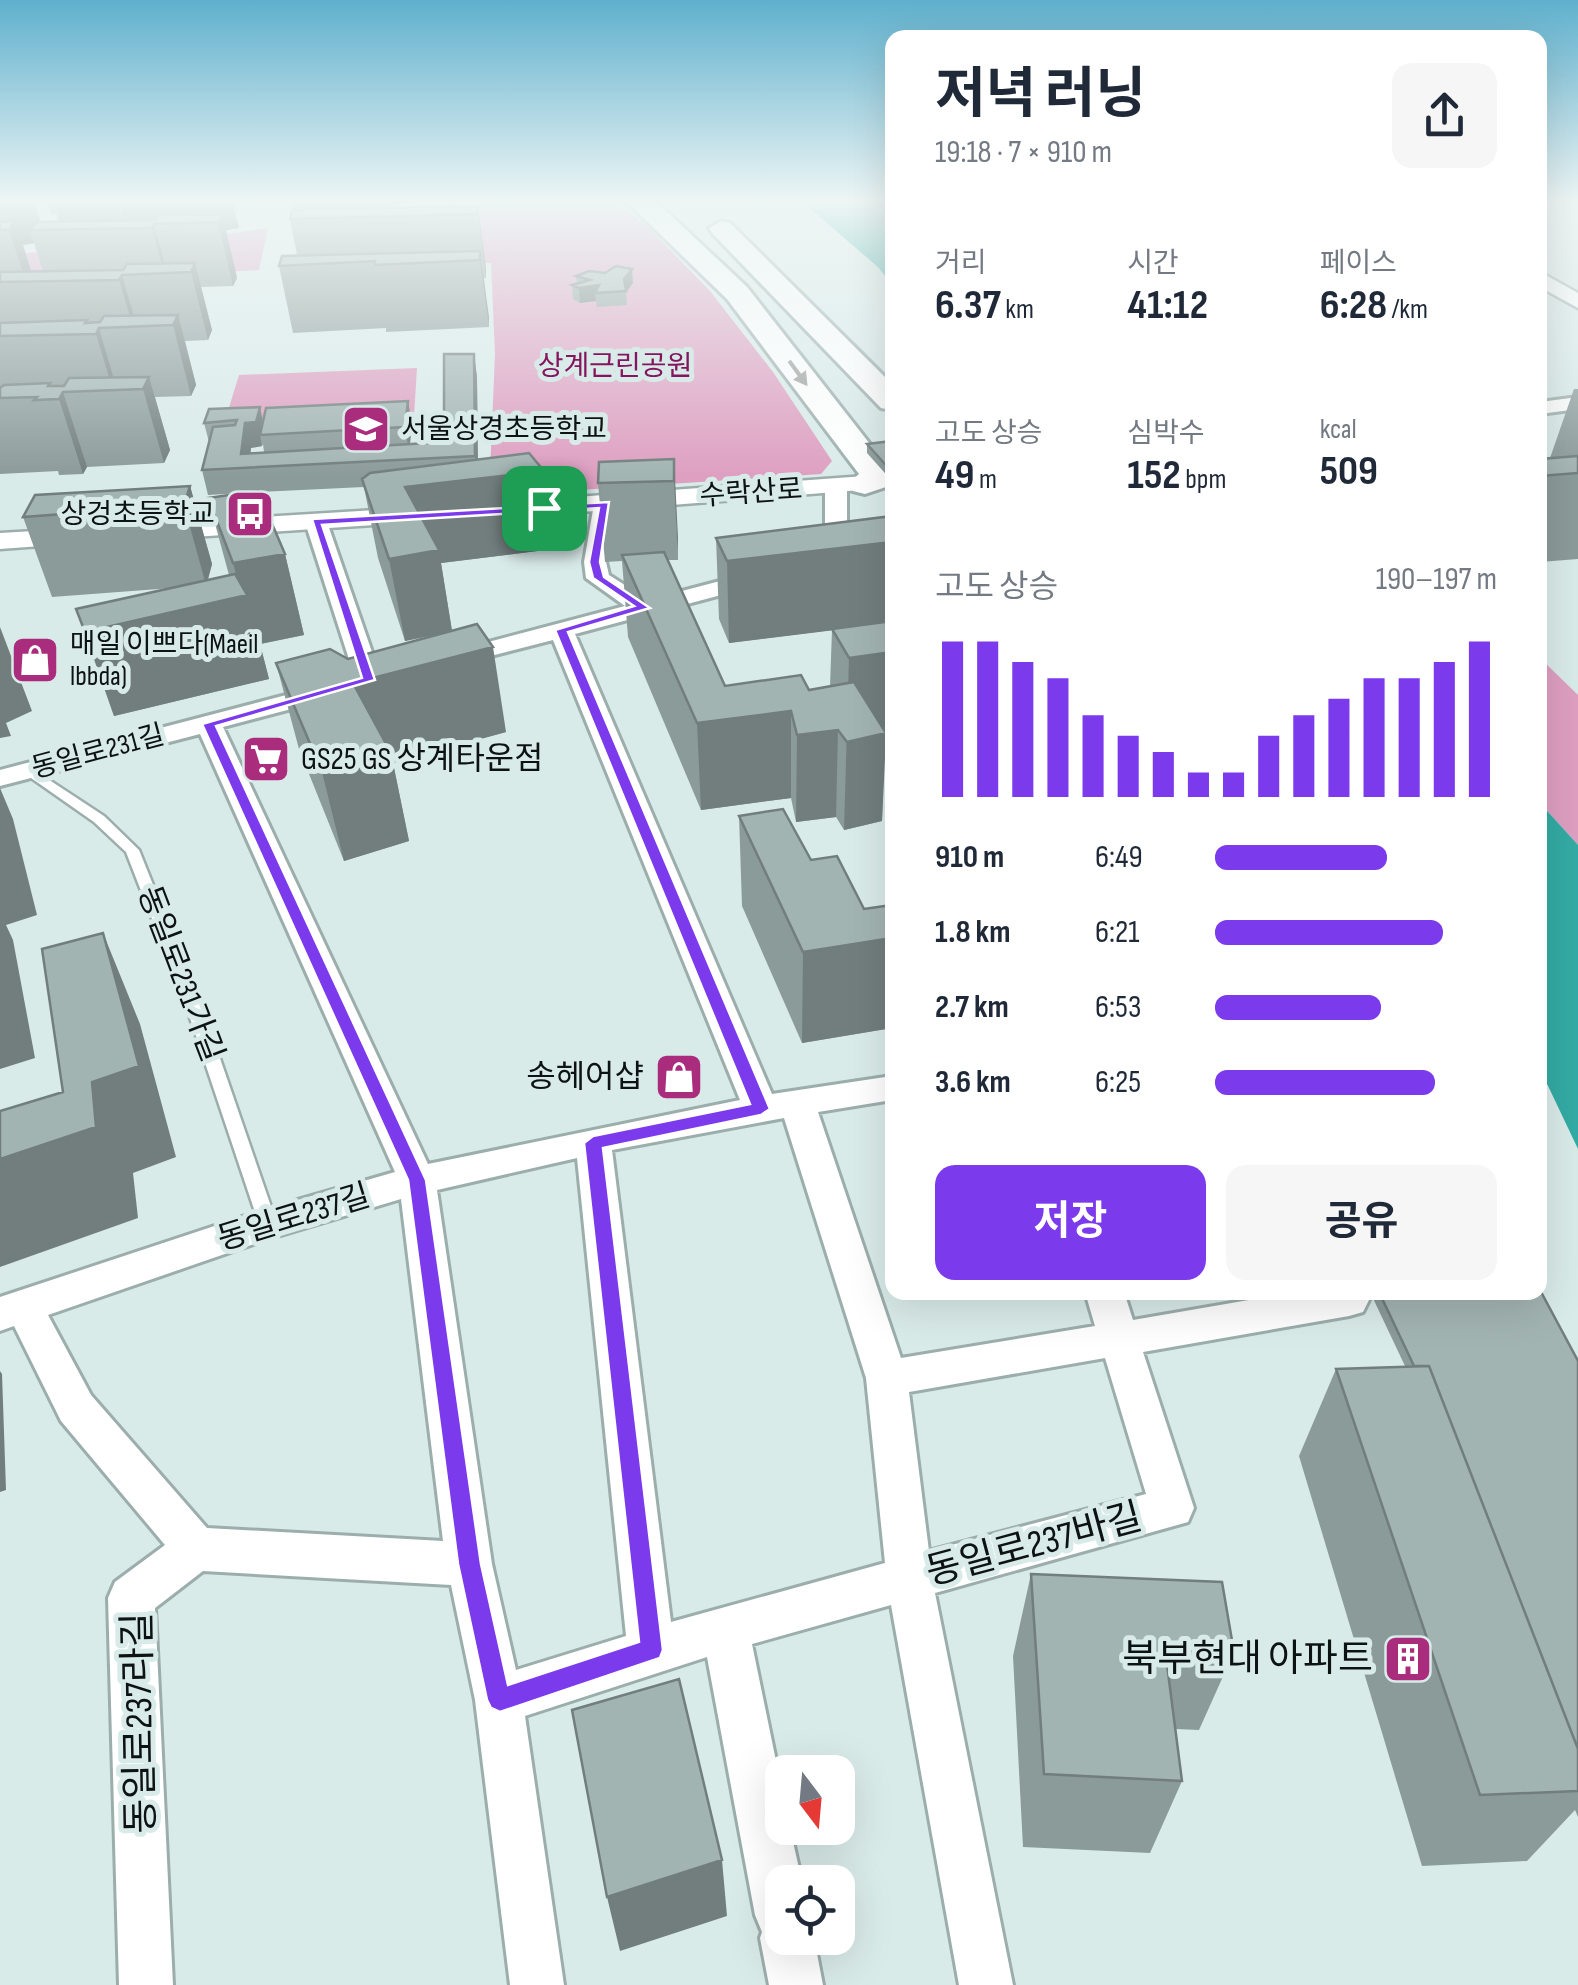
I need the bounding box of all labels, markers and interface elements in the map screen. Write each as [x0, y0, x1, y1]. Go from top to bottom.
text: 저녁 러닝 [935, 62, 1146, 129]
button: share [1392, 63, 1497, 168]
text: 19:18 · 7 × 910 m [935, 133, 1112, 172]
text: 거리 [935, 247, 987, 280]
text: 시간 [1127, 247, 1179, 280]
text: 페이스 [1320, 247, 1397, 280]
text: 6.37 [935, 280, 1001, 331]
text: 41:12 [1127, 280, 1208, 331]
text: 6:28 [1320, 280, 1387, 331]
text: km [1001, 293, 1034, 326]
text: /km [1387, 293, 1428, 326]
park label: 상계근린공원 [538, 350, 692, 383]
one-way arrow [787, 360, 807, 386]
school or university icon: 서울상경초등학교 [340, 403, 392, 455]
place label: 서울상경초등학교 [401, 413, 607, 446]
text: kcal [1320, 413, 1357, 446]
text: 고도 상승 [935, 417, 1043, 450]
text: 심박수 [1127, 417, 1205, 450]
text: 509 [1320, 446, 1378, 497]
text: 49 [935, 450, 975, 501]
text: 152 [1127, 450, 1181, 501]
text: m [975, 463, 997, 496]
text: bpm [1181, 463, 1226, 496]
pin [502, 466, 587, 551]
street label: 수락산로 [698, 473, 804, 513]
icon: arrive [517, 481, 572, 536]
bus stop icon: 상겅초등학교 [224, 488, 276, 540]
place label: 상겅초등학교 [60, 498, 215, 531]
text: 190–197 m [1376, 560, 1497, 599]
text: 고도 상승 [935, 568, 1058, 607]
place label: 매일 이쁘다(Maeil lbbda) [70, 628, 258, 693]
shop icon: 매일 이쁘다(Maeil lbbda) [9, 634, 61, 686]
street label: 동일로231길 [28, 718, 168, 786]
supermarket icon: GS25 GS 상계타운점 [240, 733, 292, 785]
place label: GS25 GS 상계타운점 [301, 740, 544, 779]
text: 910 m [935, 838, 1004, 877]
text: 6:49 [1095, 838, 1143, 877]
street label: 동일로231가길 [129, 881, 231, 1067]
text: 1.8 km [935, 913, 1010, 952]
text: 6:21 [1095, 913, 1140, 952]
text: 2.7 km [935, 988, 1009, 1027]
text: 6:53 [1095, 988, 1141, 1027]
shop icon: 송헤어샵 [653, 1051, 705, 1103]
place label: 송헤어샵 [526, 1058, 644, 1097]
text: 3.6 km [935, 1063, 1011, 1102]
text: 6:25 [1095, 1063, 1141, 1102]
button: 저장 [935, 1165, 1206, 1280]
button: 공유 [1226, 1165, 1497, 1280]
street label: 동일로237길 [213, 1176, 375, 1260]
street label: 동일로237바길 [921, 1495, 1147, 1595]
street label: 동일로237라길 [116, 1612, 164, 1834]
building icon: 북부현대 아파트 [1382, 1633, 1434, 1685]
place label: 북부현대 아파트 [1122, 1637, 1373, 1682]
north arrow [765, 1755, 855, 1845]
map controls [765, 1755, 855, 1955]
button: locate [765, 1865, 855, 1955]

